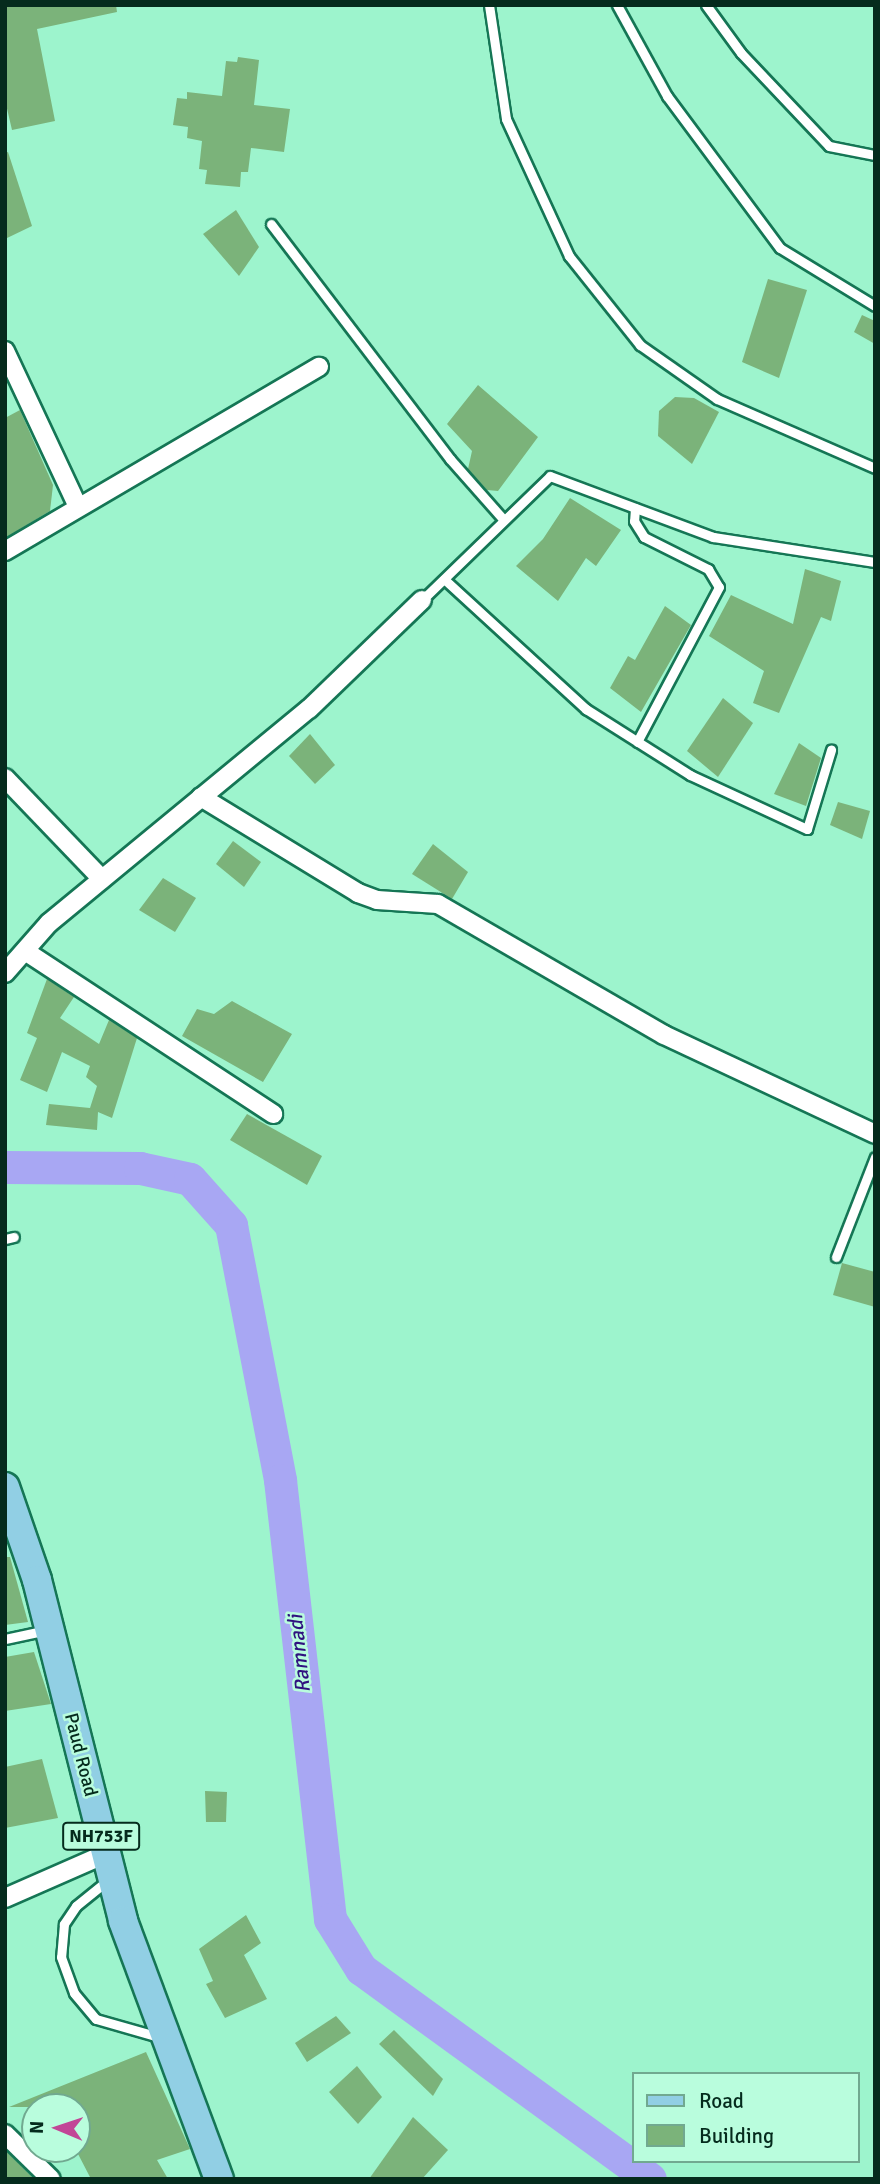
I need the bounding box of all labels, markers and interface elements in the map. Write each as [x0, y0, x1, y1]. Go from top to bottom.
water label: Ramnadi [282, 1614, 316, 1694]
street label: Paud Road [59, 1711, 101, 1799]
road number: NH753F [61, 1822, 141, 1850]
legend [632, 2072, 859, 2163]
text: Road [699, 2088, 744, 2114]
north arrow [21, 2093, 91, 2163]
text: N [25, 2120, 49, 2134]
text: Building [699, 2123, 774, 2149]

